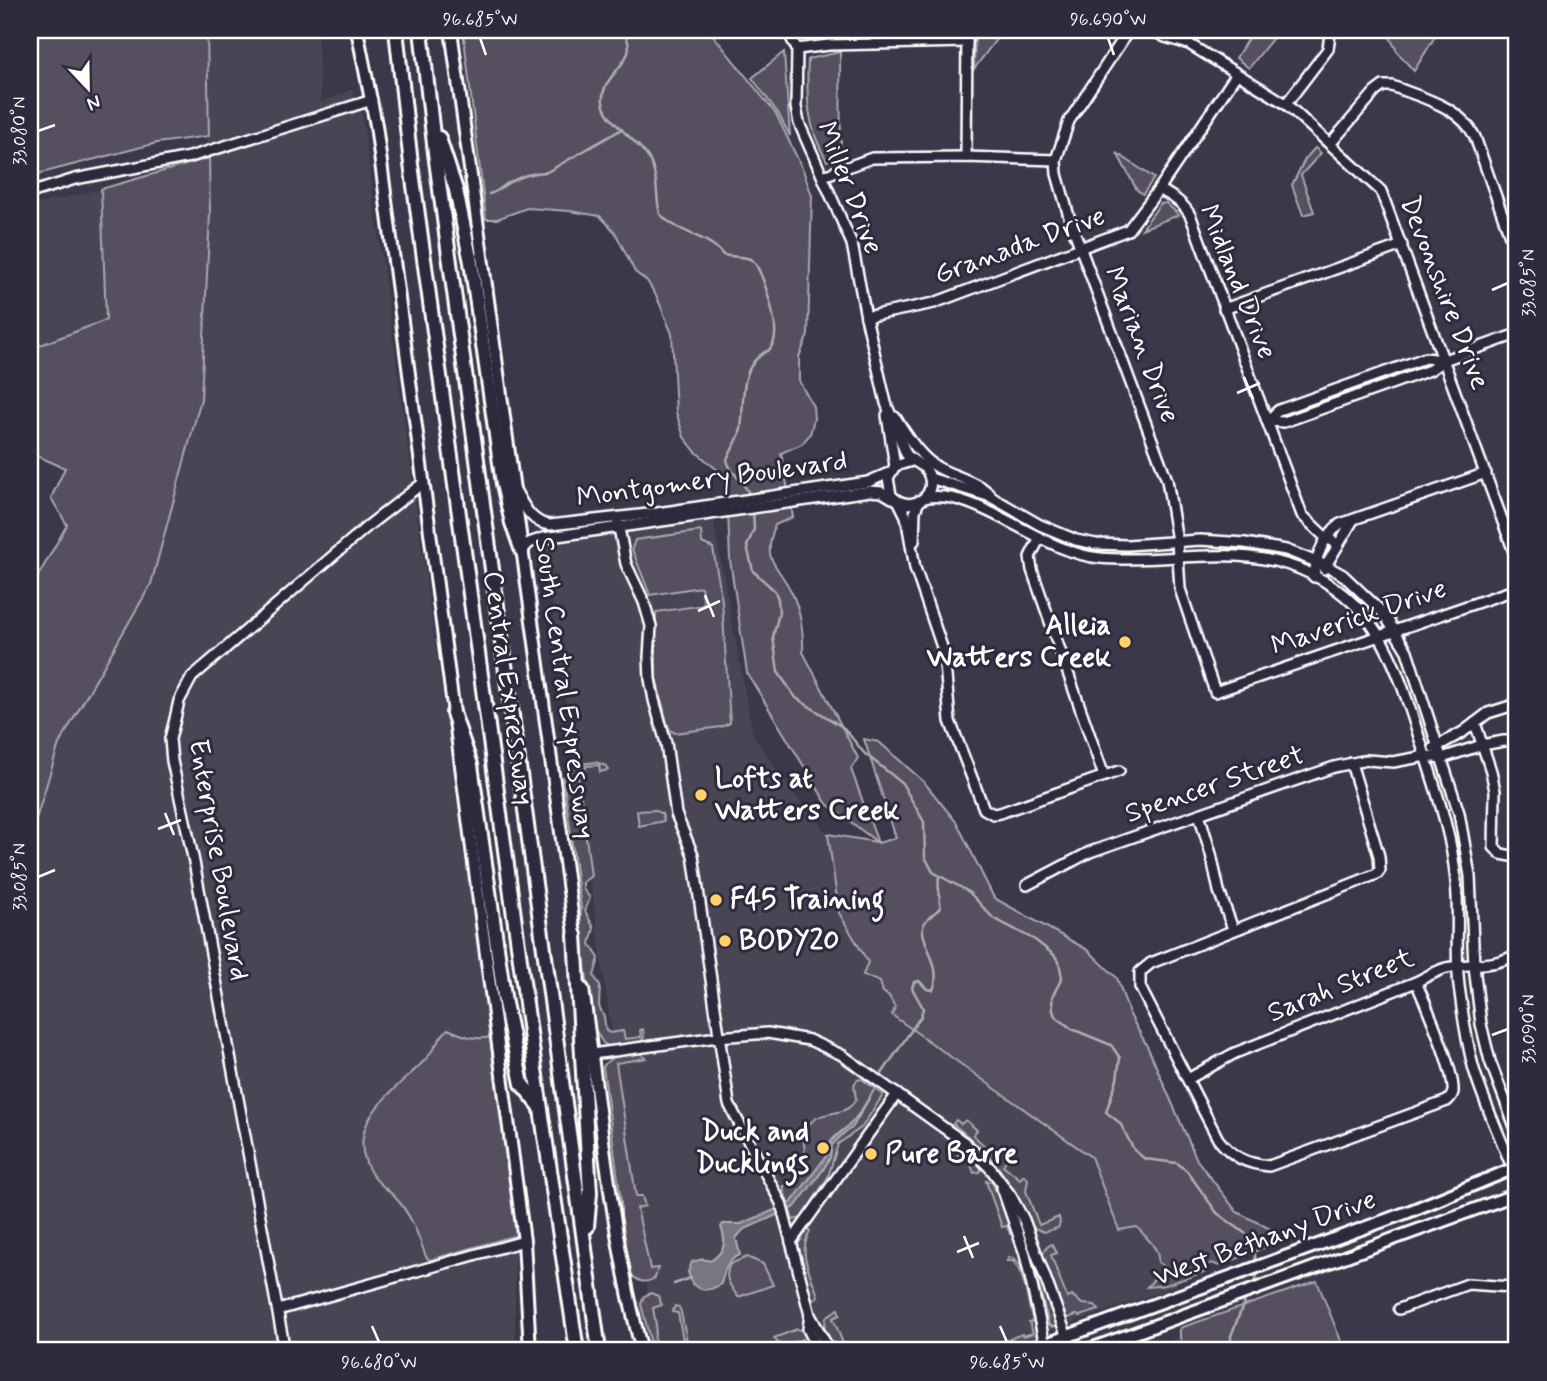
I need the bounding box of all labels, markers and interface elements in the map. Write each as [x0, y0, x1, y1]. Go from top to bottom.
text: 96.685°W [443, 8, 517, 32]
text: 96.690°W [1070, 8, 1146, 32]
north arrow [52, 52, 122, 122]
text: N [83, 88, 104, 116]
text: 33.080°N [8, 97, 32, 165]
street label: Miller Drive [807, 116, 891, 260]
street label: Devonshire Drive [1390, 191, 1498, 395]
street label: Granada Drive [929, 198, 1111, 294]
street label: Midland Drive [1189, 199, 1285, 365]
text: 33.085°N [1517, 249, 1541, 317]
street label: Marian Drive [1094, 261, 1188, 429]
street label: Montgomery Boulevard [574, 443, 850, 517]
street label: South Central Expressway [524, 535, 604, 841]
street label: Central Expressway [473, 569, 543, 807]
street label: Maverick Drive [1266, 571, 1452, 665]
place label: Alleia Watters Creek [927, 608, 1111, 677]
marker: Alleia Watters Creek [1117, 634, 1133, 650]
street label: Enterprise Boulevard [179, 737, 257, 983]
street label: Spencer Street [1120, 737, 1310, 833]
place label: Lofts at Watters Creek [715, 761, 899, 830]
marker: Lofts at Watters Creek [693, 787, 709, 803]
text: 33.085°N [8, 843, 32, 911]
place label: F45 Training [730, 882, 884, 922]
marker: F45 Training [708, 892, 724, 908]
place label: BODY20 [739, 923, 839, 960]
marker: BODY20 [717, 933, 733, 949]
street label: Sarah Street [1262, 940, 1420, 1032]
text: 33.090°N [1517, 994, 1541, 1064]
place label: Duck and Ducklings [696, 1114, 809, 1186]
place label: Pure Barre [885, 1136, 1018, 1173]
marker: Duck and Ducklings [815, 1140, 831, 1156]
marker: Pure Barre [863, 1146, 879, 1162]
street label: West Bethany Drive [1149, 1182, 1381, 1296]
text: 96.680°W [341, 1351, 417, 1375]
text: 96.685°W [970, 1351, 1044, 1375]

